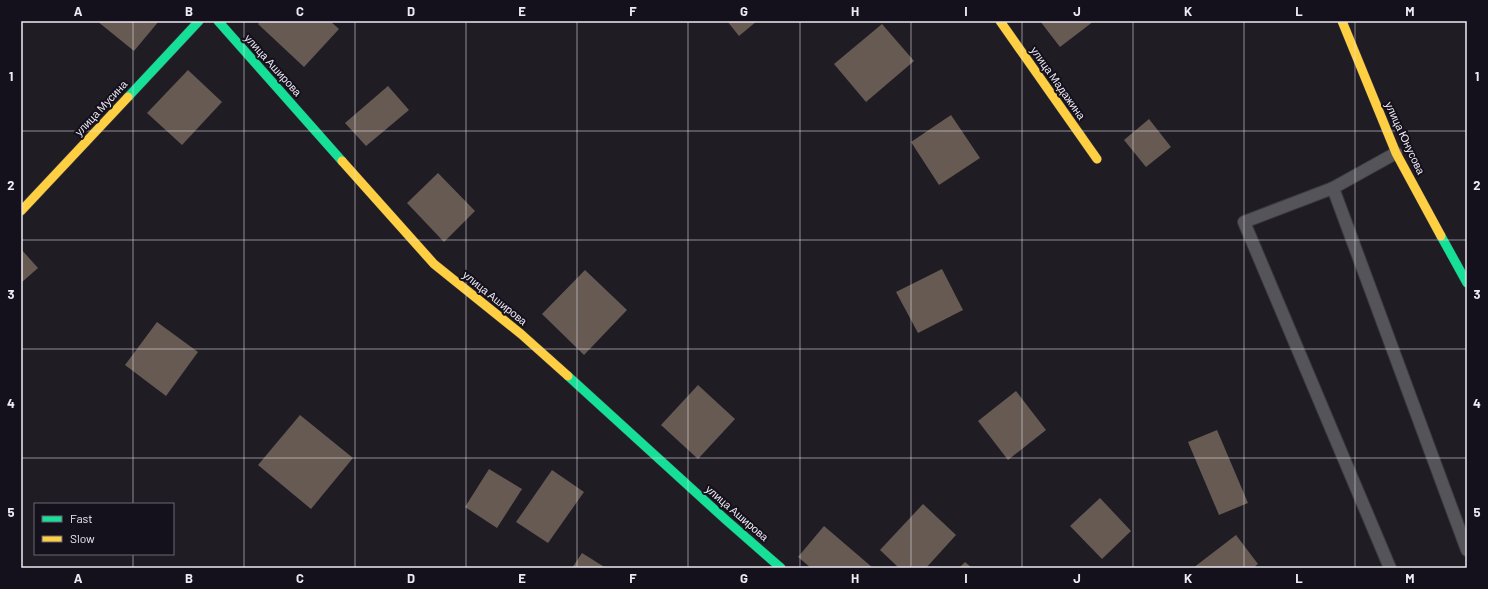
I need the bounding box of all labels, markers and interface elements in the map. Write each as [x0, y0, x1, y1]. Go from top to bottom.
text: A [74, 3, 83, 19]
text: B [185, 3, 193, 19]
text: C [296, 3, 304, 19]
text: D [407, 3, 415, 19]
text: E [518, 3, 526, 19]
text: F [629, 3, 637, 19]
text: G [740, 3, 748, 19]
text: H [851, 3, 859, 19]
text: I [964, 3, 968, 19]
text: J [1073, 3, 1081, 19]
text: K [1184, 3, 1192, 19]
text: L [1295, 3, 1303, 19]
text: M [1405, 3, 1415, 19]
street label: улица Аширова [242, 31, 305, 99]
street label: улица Мадажина [1028, 44, 1089, 122]
text: 1 [9, 68, 13, 84]
text: 1 [1475, 68, 1479, 84]
street label: улица Мусина [72, 77, 130, 138]
street label: улица Юнусова [1383, 99, 1428, 177]
text: 2 [7, 177, 15, 193]
text: 2 [1473, 177, 1481, 193]
street label: улица Аширова [461, 268, 531, 328]
text: 3 [7, 286, 15, 302]
text: 3 [1473, 286, 1481, 302]
text: 4 [7, 395, 15, 411]
text: 4 [1473, 395, 1481, 411]
street label: улица Аширова [703, 482, 772, 544]
legend [34, 503, 174, 555]
text: 5 [7, 504, 15, 520]
text: 5 [1473, 504, 1481, 520]
text: Fast [70, 511, 93, 525]
text: Slow [70, 531, 95, 545]
text: A [74, 570, 83, 586]
text: B [185, 570, 193, 586]
text: C [296, 570, 304, 586]
text: D [407, 570, 415, 586]
text: E [518, 570, 526, 586]
text: F [629, 570, 637, 586]
text: G [740, 570, 748, 586]
text: H [851, 570, 859, 586]
text: I [964, 570, 968, 586]
text: J [1073, 570, 1081, 586]
text: K [1184, 570, 1192, 586]
text: L [1295, 570, 1303, 586]
text: M [1405, 570, 1415, 586]

